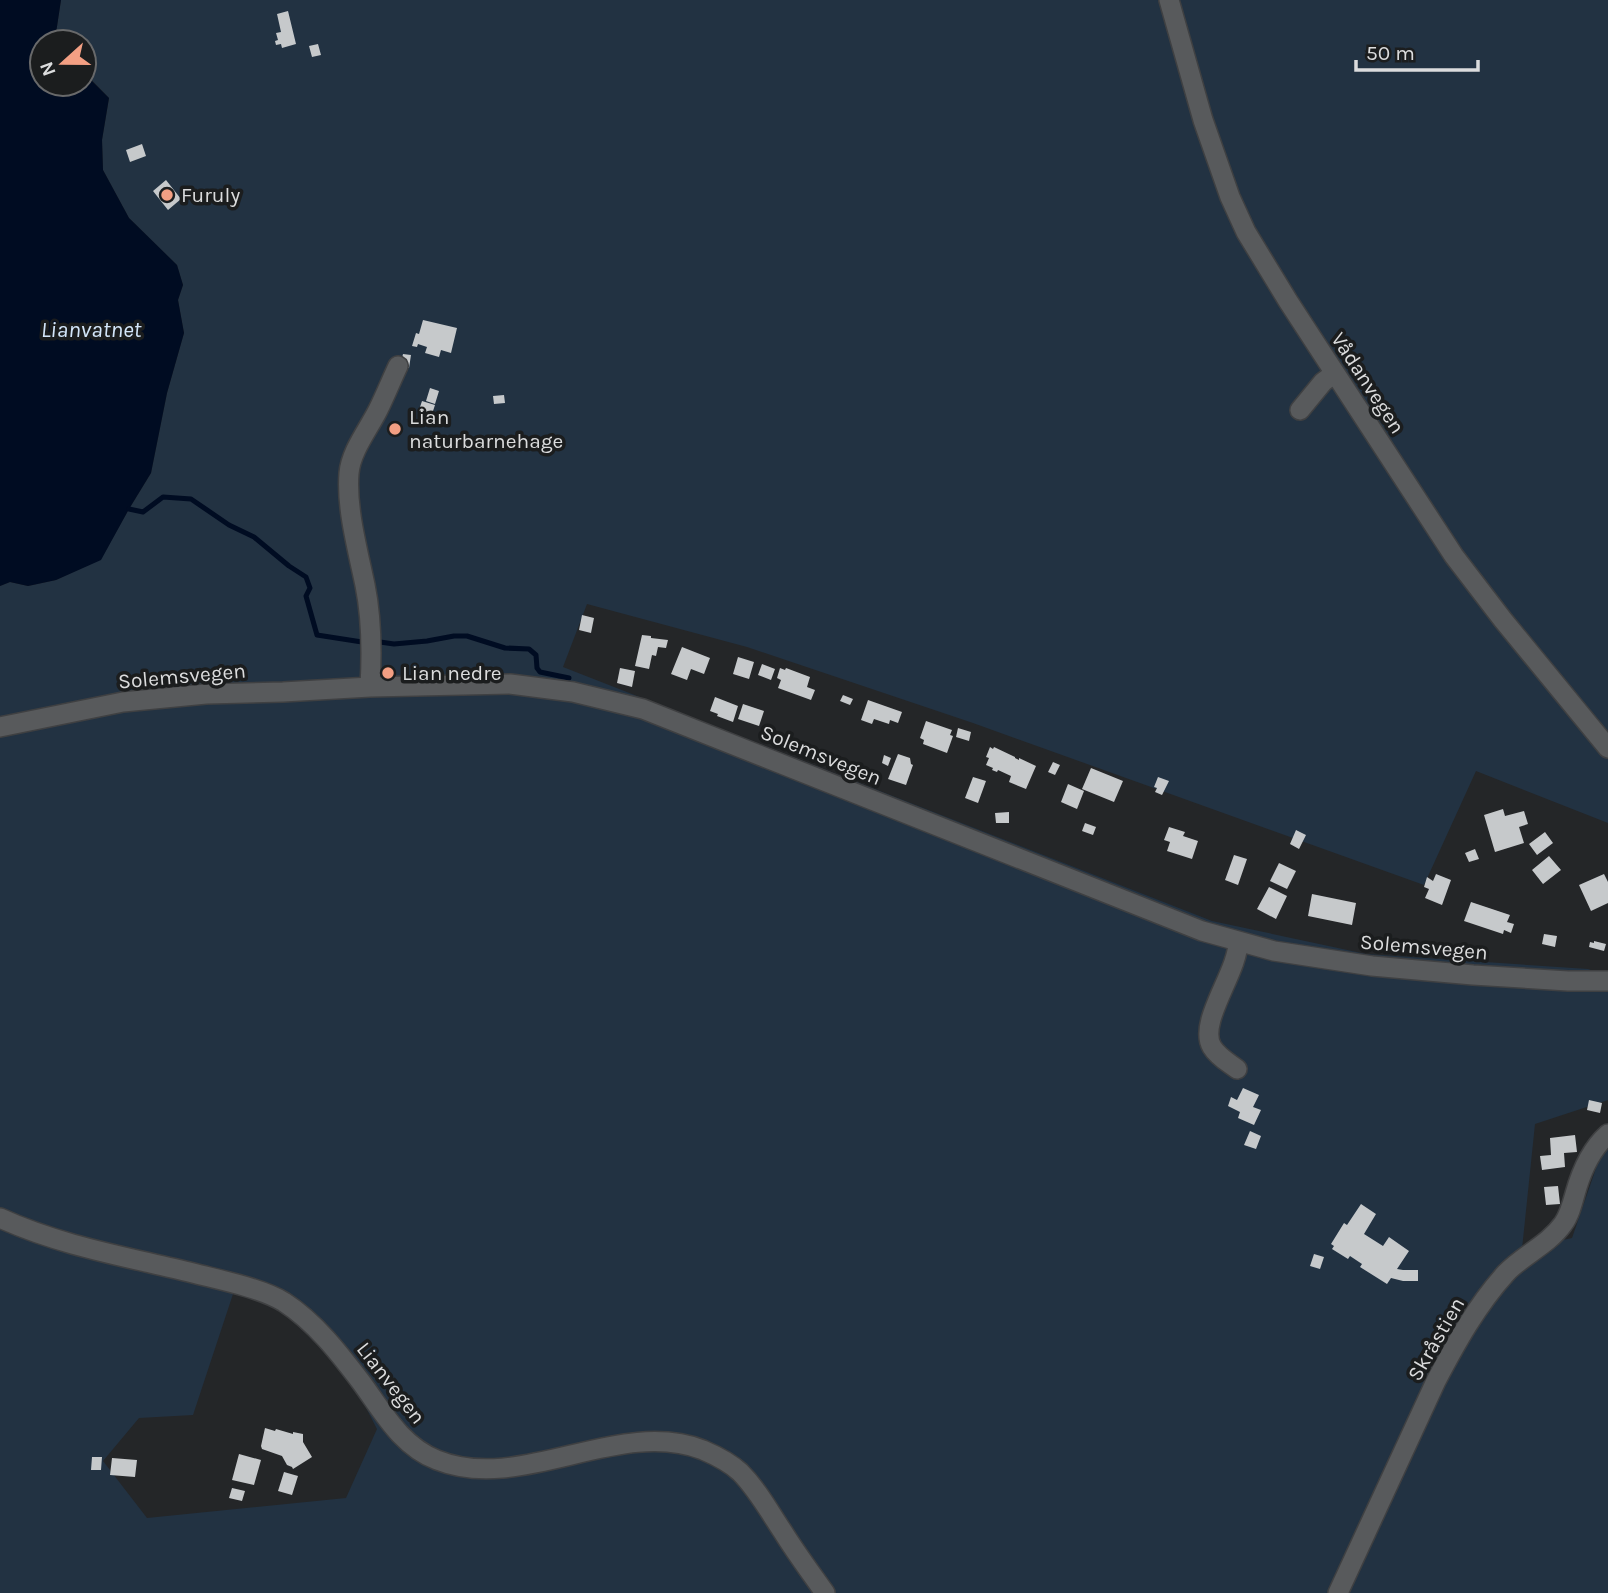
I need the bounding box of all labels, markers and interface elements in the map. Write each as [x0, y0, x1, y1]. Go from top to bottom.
north arrow [28, 28, 98, 98]
scale bar [1356, 28, 1478, 72]
text: 50 m [1366, 41, 1415, 65]
text: N [35, 58, 61, 79]
place label: Furuly [181, 183, 240, 207]
marker: Furuly [159, 187, 175, 203]
water label: Lianvatnet [41, 316, 143, 343]
street label: Vådanvegen [1326, 328, 1410, 438]
place label: Lian naturbarnehage [409, 405, 563, 453]
marker: Lian naturbarnehage [387, 421, 403, 437]
street label: Solemsvegen [117, 658, 247, 694]
place label: Lian nedre [402, 661, 502, 685]
marker: Lian nedre [380, 665, 396, 681]
street label: Solemsvegen [757, 720, 885, 790]
street label: Solemsvegen [1359, 929, 1489, 965]
street label: Skråstien [1403, 1293, 1469, 1385]
street label: Lianvegen [352, 1337, 430, 1429]

